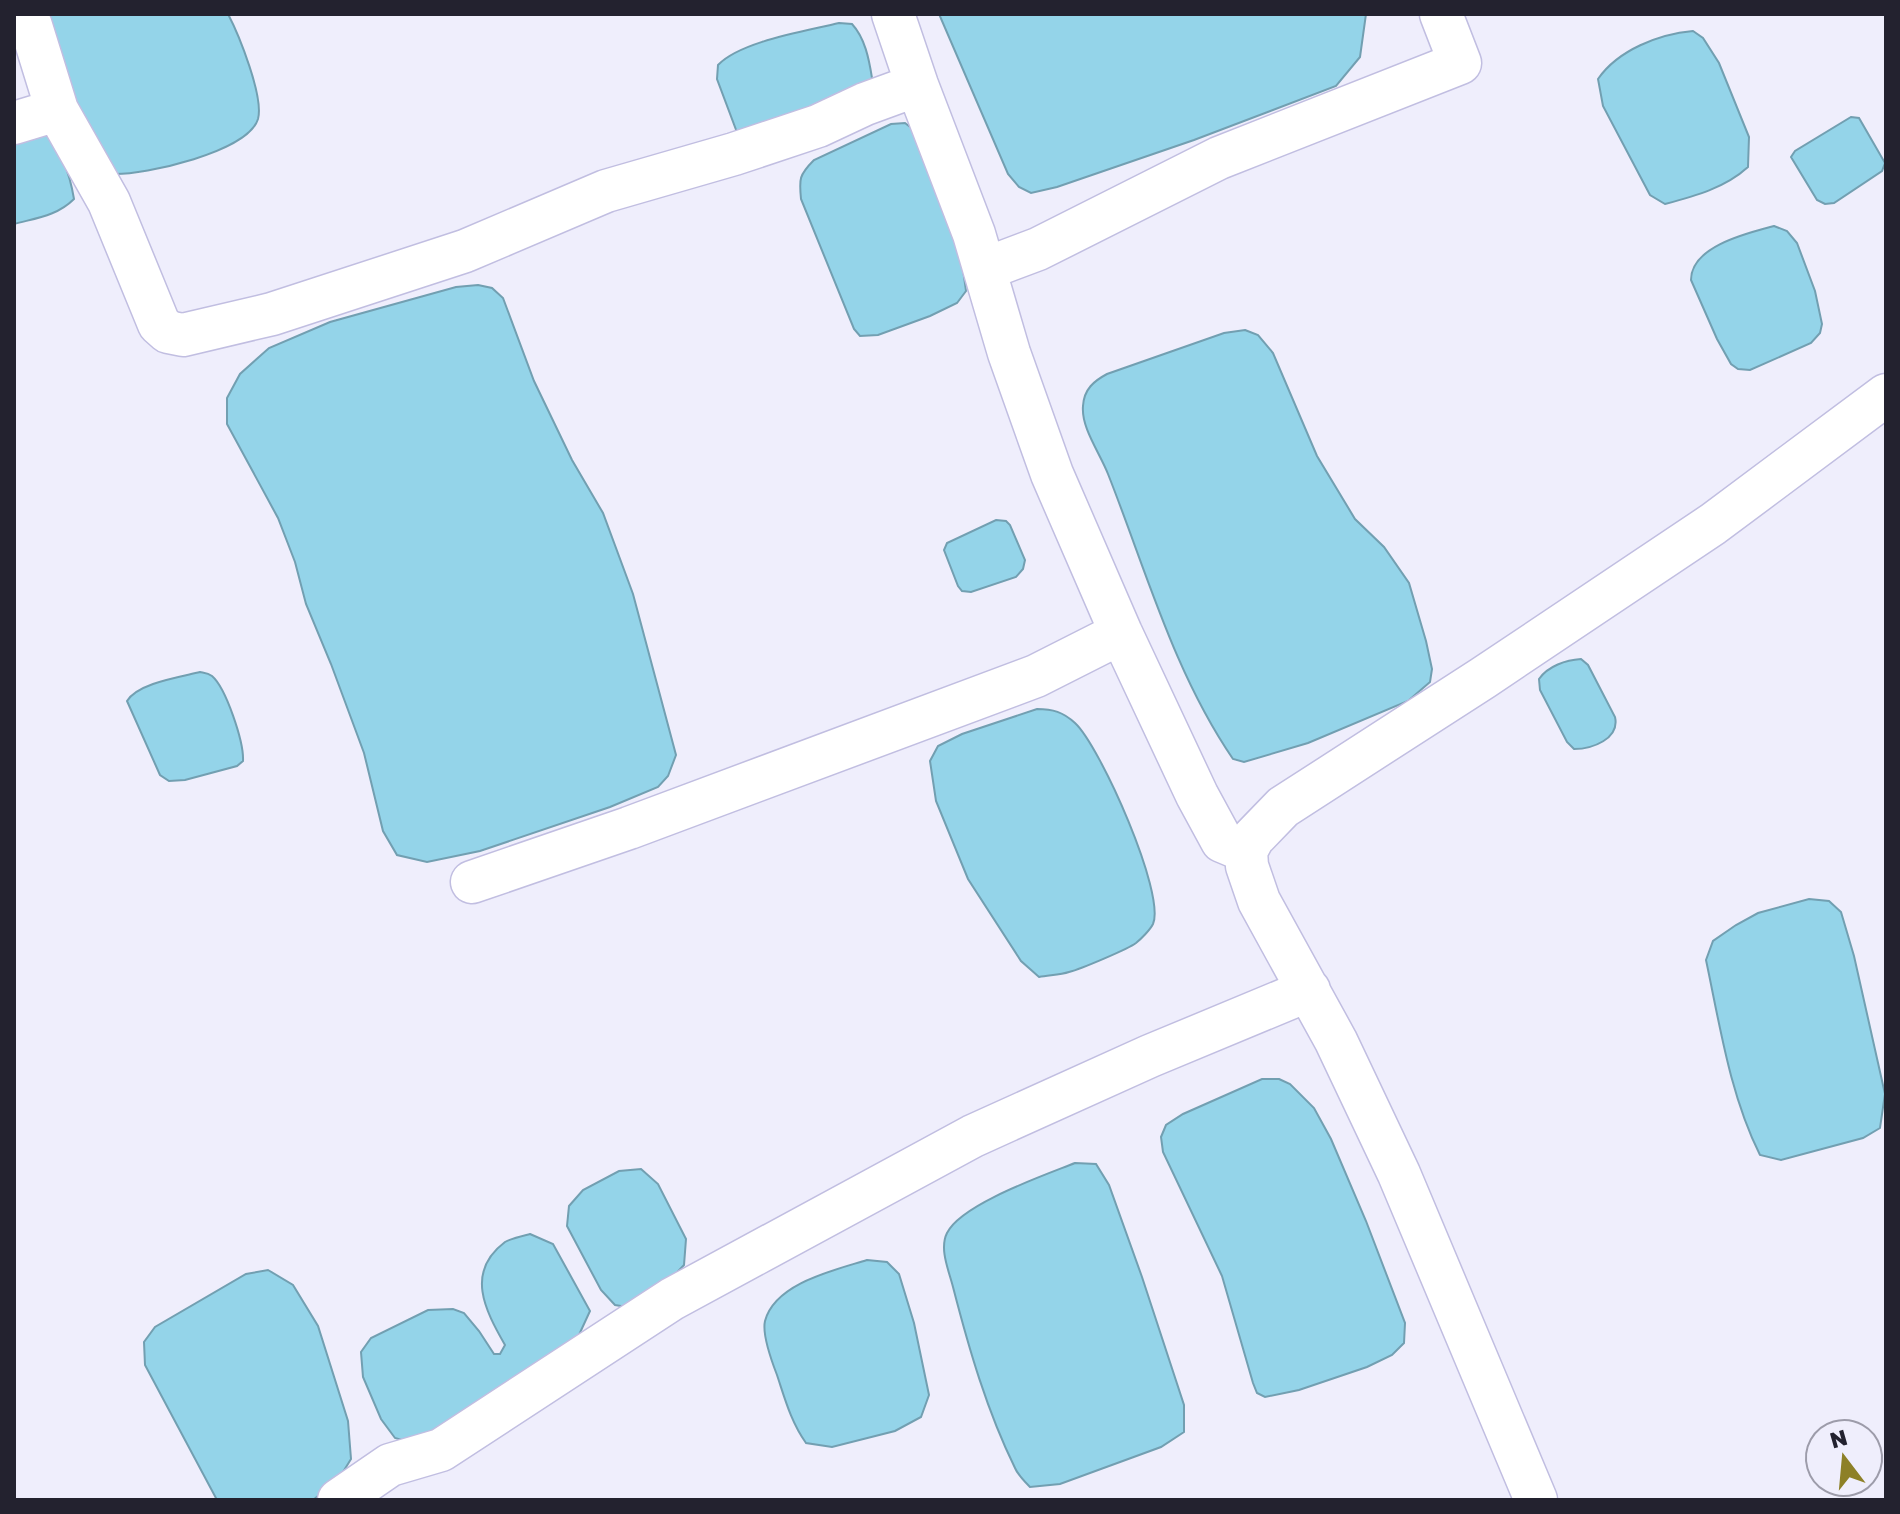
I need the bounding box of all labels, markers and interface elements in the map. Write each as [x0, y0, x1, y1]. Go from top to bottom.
north arrow [1804, 1418, 1884, 1498]
text: N [1827, 1423, 1850, 1454]

